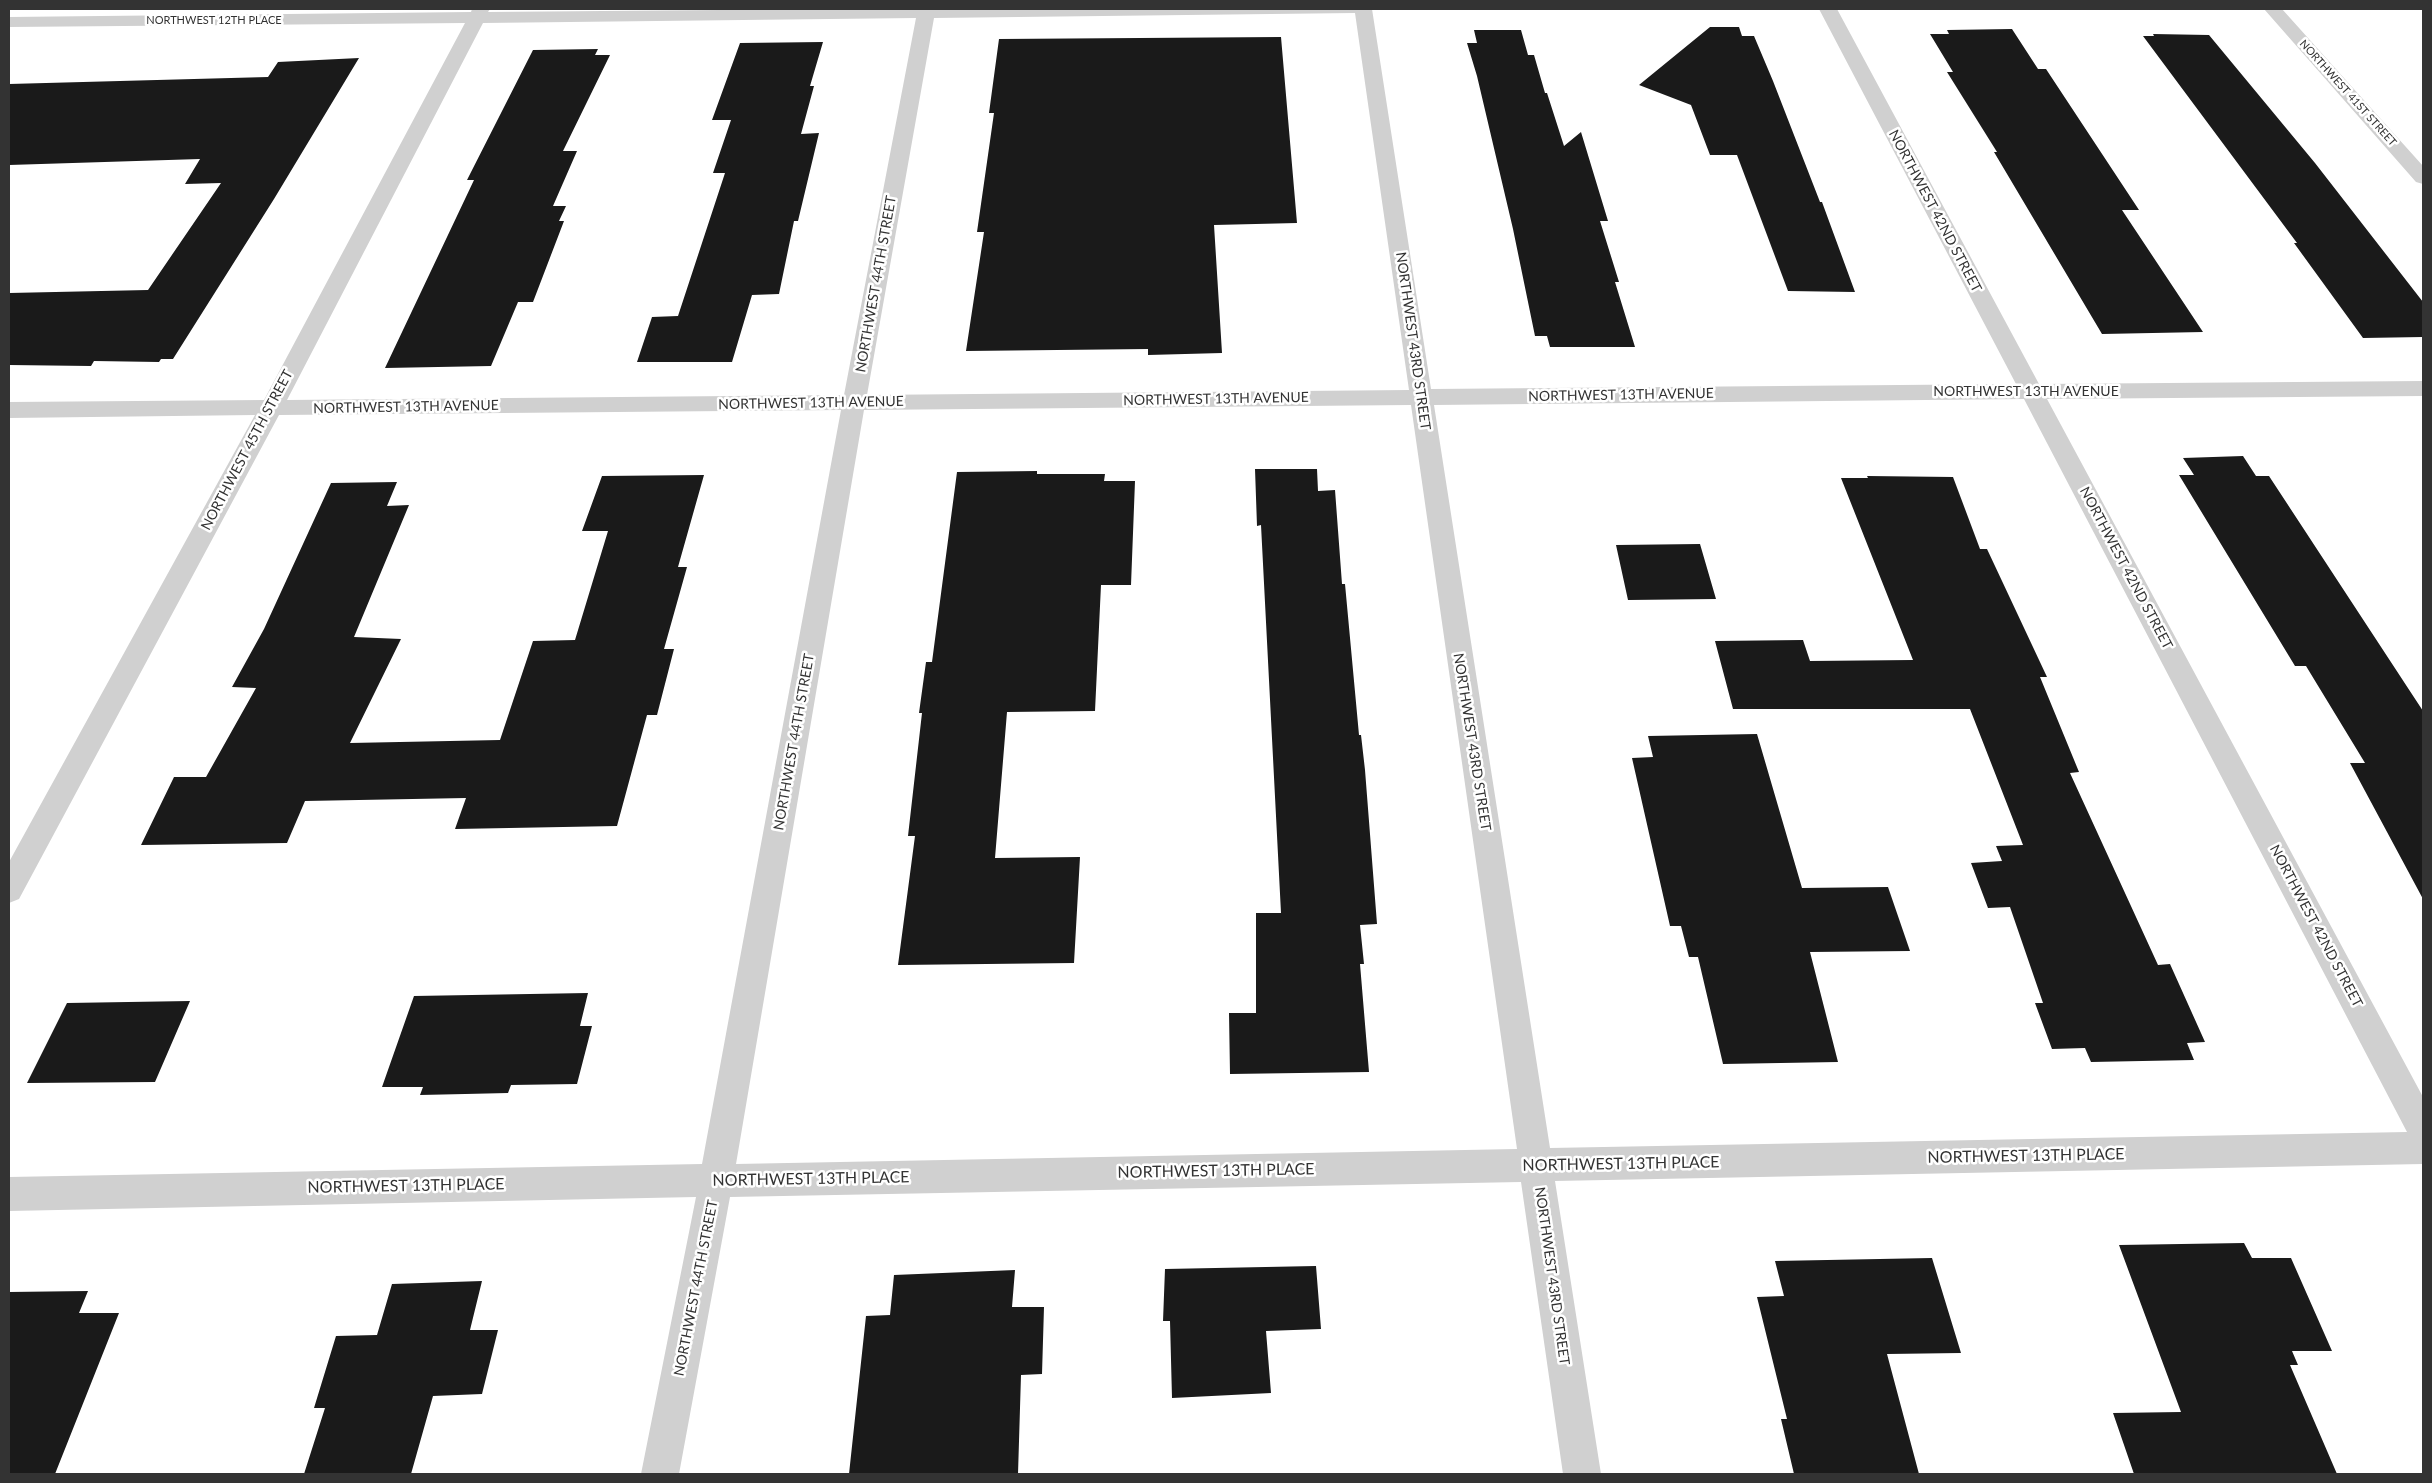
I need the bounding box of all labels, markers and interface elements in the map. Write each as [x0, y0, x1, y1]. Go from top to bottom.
street label: NORTHWEST 12TH PLACE [146, 13, 282, 27]
street label: NORTHWEST 41ST STREET [2297, 37, 2399, 149]
street label: NORTHWEST 42ND STREET [1885, 127, 1985, 295]
street label: NORTHWEST 44TH STREET [852, 194, 900, 374]
street label: NORTHWEST 43RD STREET [1392, 251, 1434, 431]
street label: NORTHWEST 45TH STREET [198, 367, 296, 533]
street label: NORTHWEST 13TH AVENUE [1933, 383, 2119, 399]
street label: NORTHWEST 13TH AVENUE [1528, 385, 1714, 405]
street label: NORTHWEST 13TH AVENUE [1123, 389, 1309, 409]
street label: NORTHWEST 13TH AVENUE [718, 393, 904, 413]
street label: NORTHWEST 13TH AVENUE [313, 397, 499, 417]
street label: NORTHWEST 42ND STREET [2076, 484, 2176, 652]
street label: NORTHWEST 44TH STREET [770, 652, 818, 832]
street label: NORTHWEST 43RD STREET [1450, 652, 1494, 832]
street label: NORTHWEST 42ND STREET [2266, 842, 2366, 1010]
street label: NORTHWEST 13TH PLACE [1927, 1145, 2125, 1167]
street label: NORTHWEST 13TH PLACE [1522, 1153, 1720, 1175]
street label: NORTHWEST 13TH PLACE [1117, 1160, 1315, 1182]
street label: NORTHWEST 13TH PLACE [712, 1168, 910, 1190]
street label: NORTHWEST 13TH PLACE [307, 1175, 505, 1197]
street label: NORTHWEST 43RD STREET [1531, 1186, 1573, 1366]
street label: NORTHWEST 44TH STREET [671, 1198, 721, 1378]

